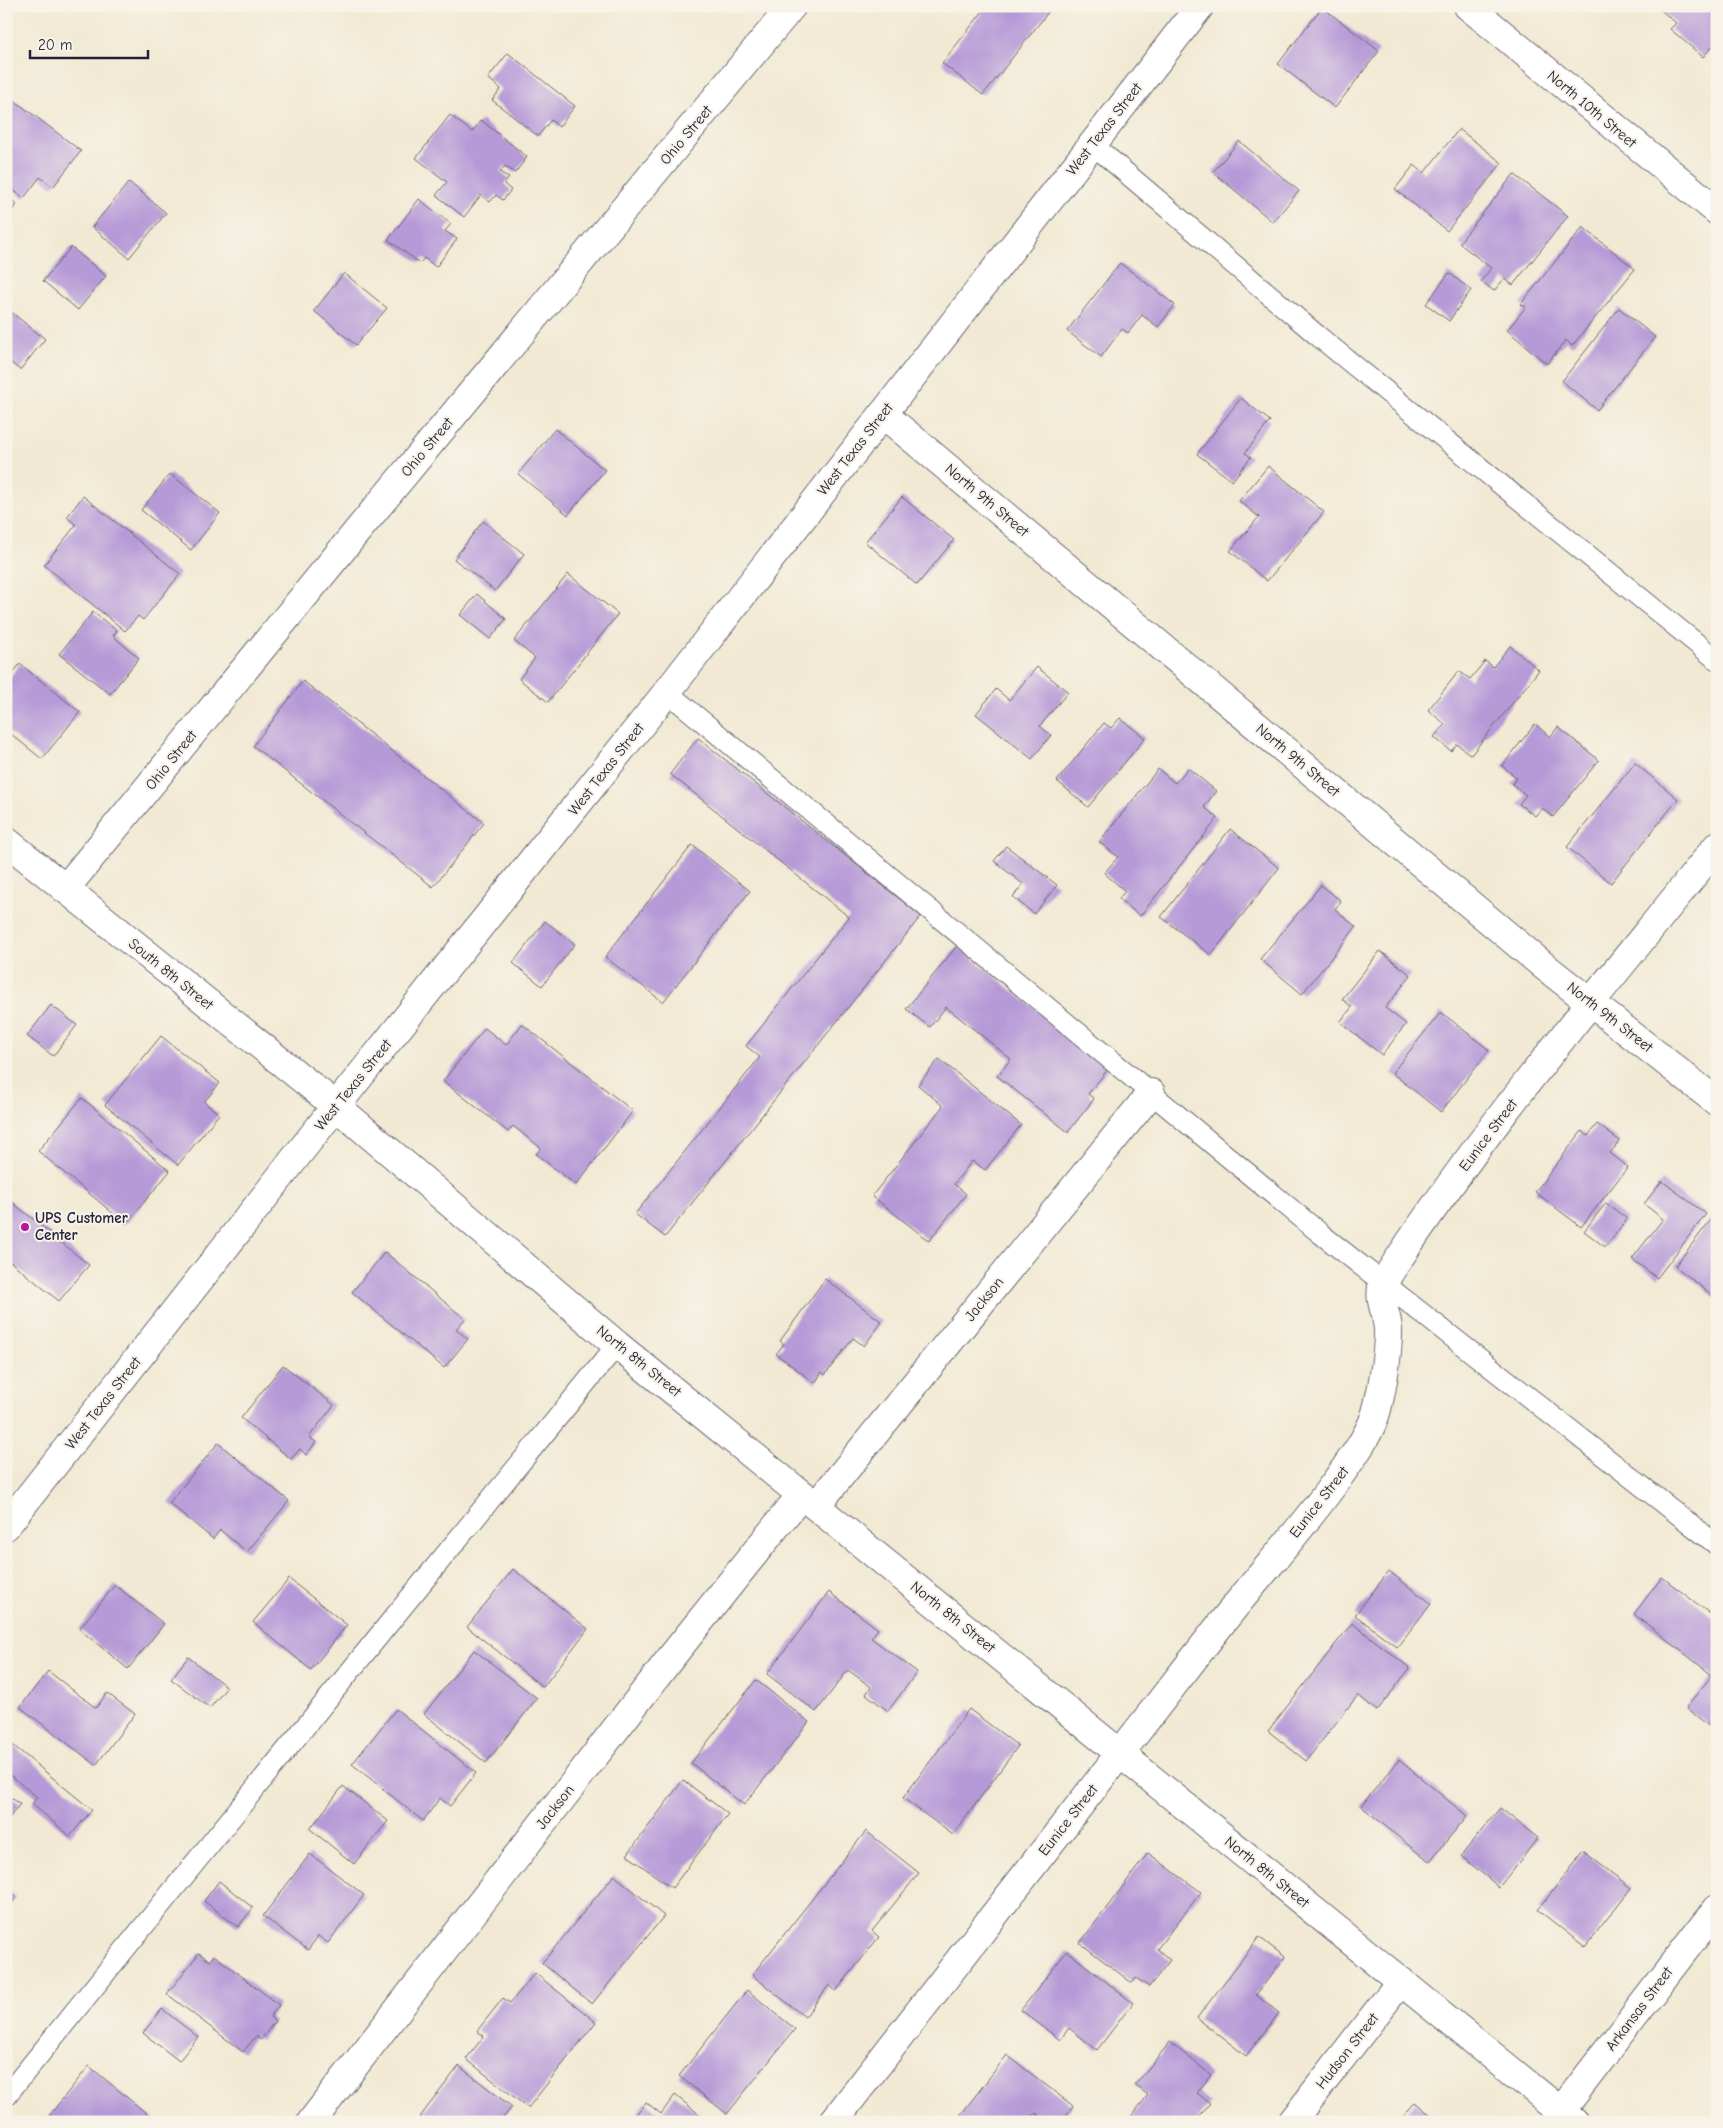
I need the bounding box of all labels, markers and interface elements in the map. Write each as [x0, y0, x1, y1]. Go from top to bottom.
scale bar [30, 28, 148, 60]
text: 20 m [38, 36, 72, 54]
street label: North 10th Street [1544, 66, 1641, 152]
street label: West Texas Street [1062, 79, 1146, 179]
street label: Ohio Street [656, 101, 716, 168]
street label: West Texas Street [813, 399, 897, 499]
street label: Ohio Street [397, 413, 457, 480]
street label: North 9th Street [941, 460, 1033, 541]
street label: West Texas Street [564, 719, 648, 819]
street label: North 9th Street [1252, 720, 1344, 801]
street label: Ohio Street [141, 726, 201, 793]
street label: South 8th Street [125, 934, 218, 1014]
street label: North 9th Street [1563, 978, 1657, 1057]
street label: West Texas Street [311, 1035, 396, 1134]
street label: Eunice Street [1455, 1095, 1521, 1175]
place label: UPS Customer Center [35, 1209, 128, 1244]
marker: UPS Customer Center [19, 1221, 31, 1233]
street label: Jackson [961, 1273, 1007, 1325]
street label: North 8th Street [593, 1321, 686, 1401]
street label: West Texas Street [61, 1353, 145, 1453]
street label: Eunice Street [1286, 1462, 1353, 1541]
street label: North 8th Street [907, 1577, 1000, 1657]
street label: Eunice Street [1035, 1780, 1102, 1859]
street label: Jackson [532, 1781, 578, 1833]
street label: North 8th Street [1221, 1832, 1314, 1912]
street label: Arkansas Street [1602, 1963, 1677, 2055]
street label: Hudson Street [1312, 2009, 1383, 2093]

